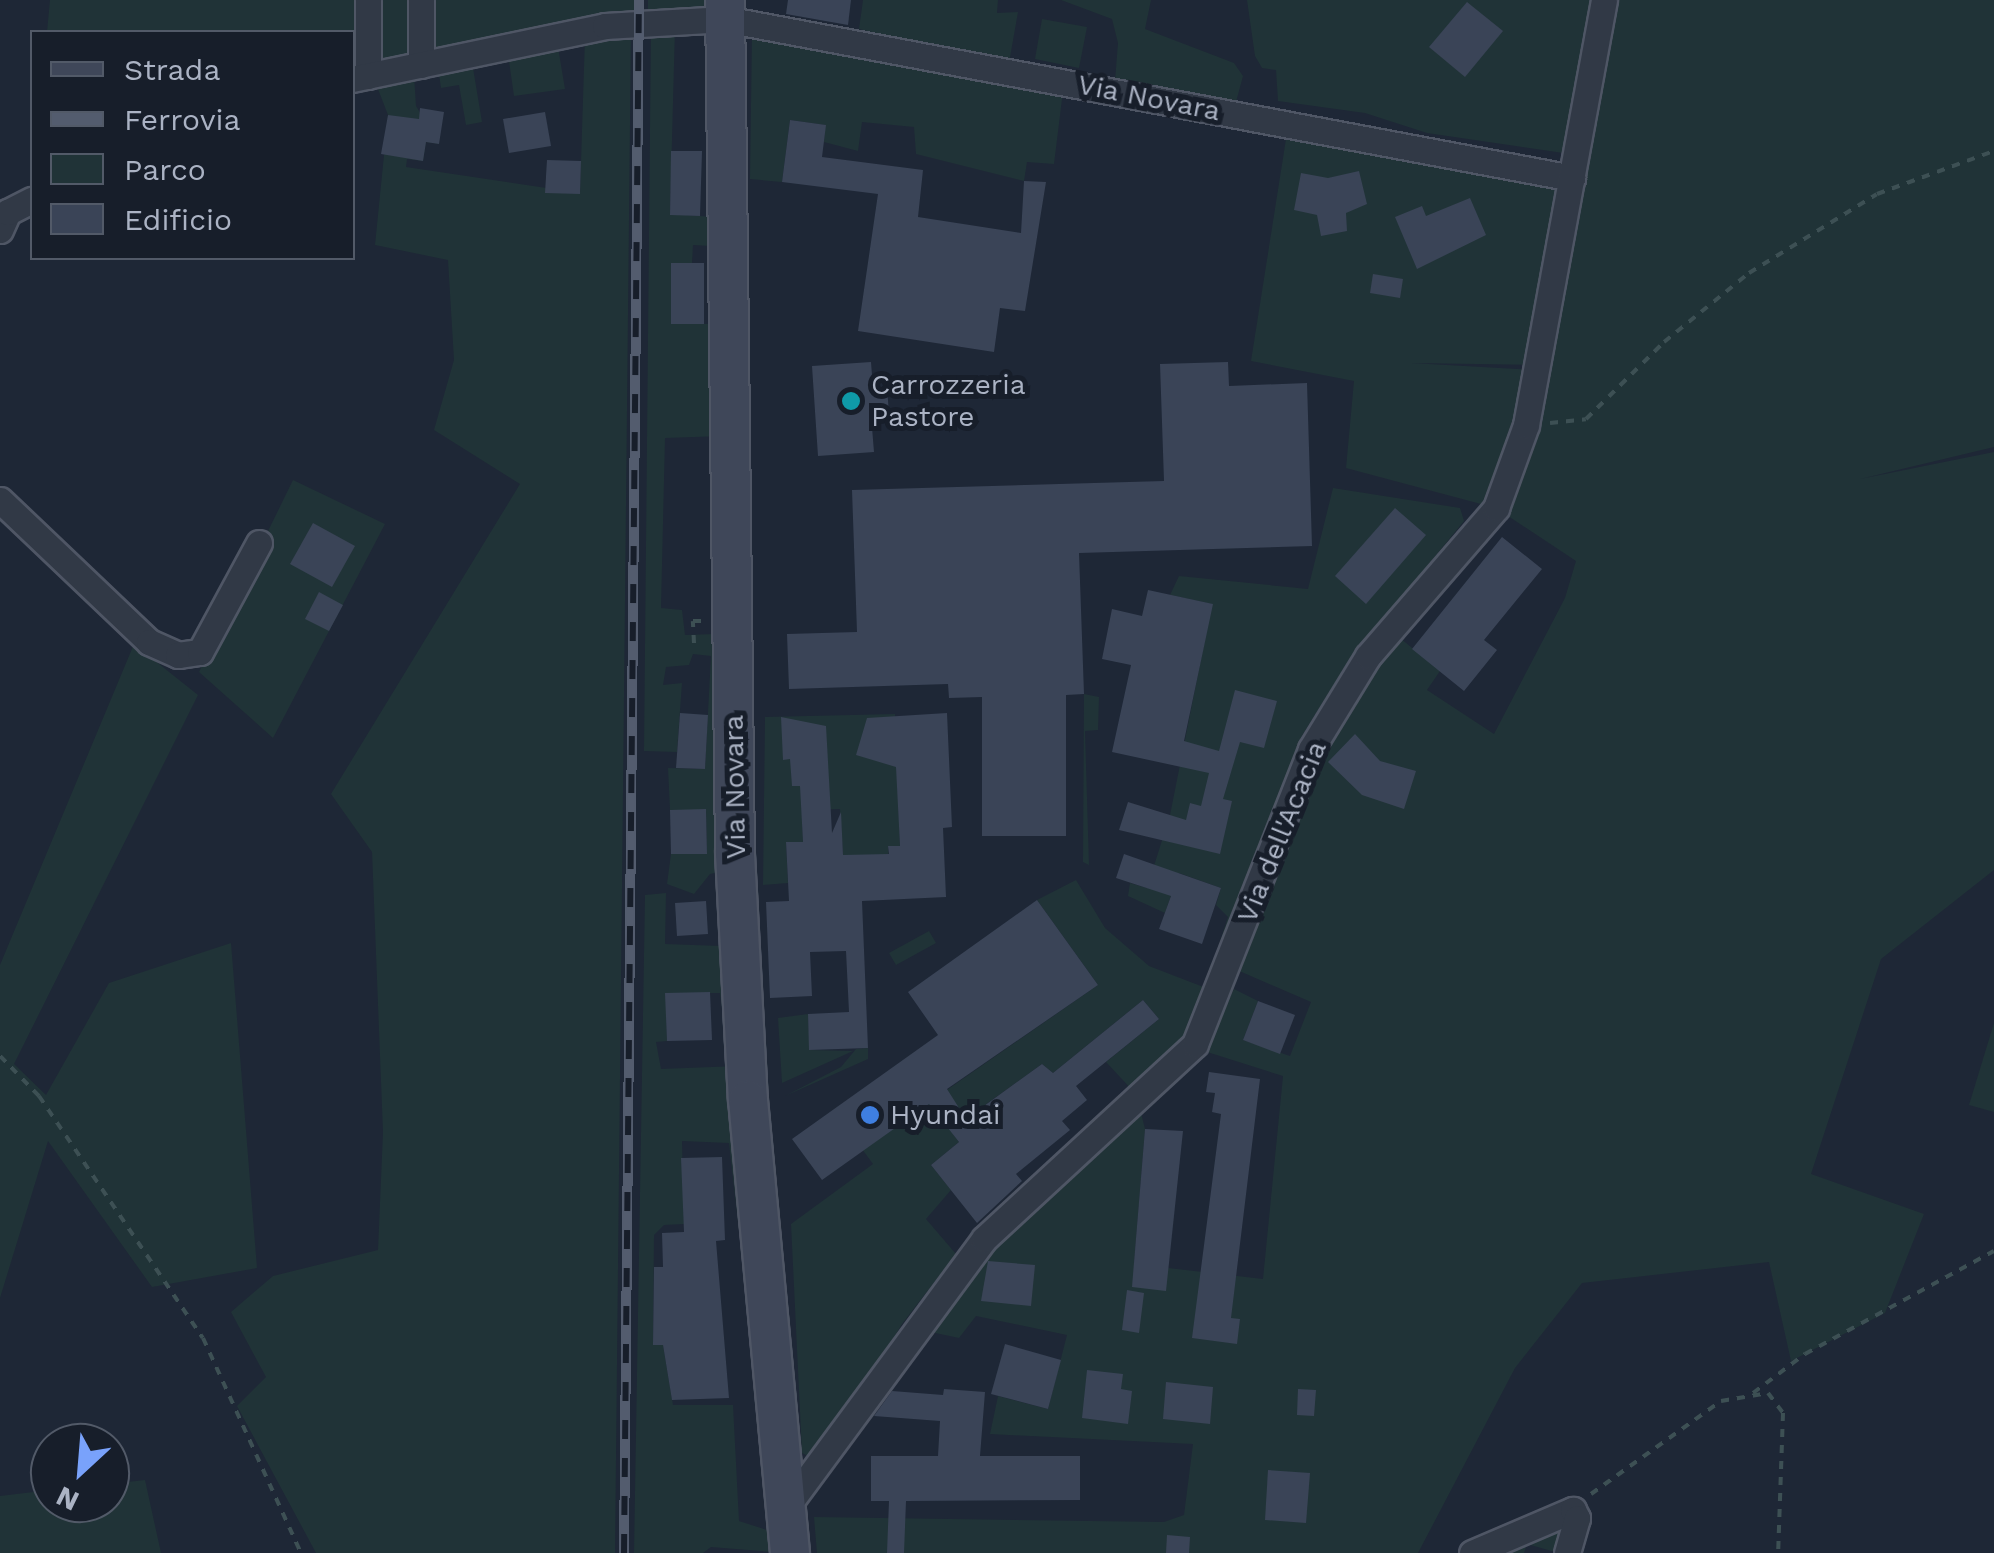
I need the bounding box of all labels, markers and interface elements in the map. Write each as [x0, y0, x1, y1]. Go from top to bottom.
legend [30, 30, 355, 260]
text: Strada [124, 52, 220, 87]
street label: Via Novara [1075, 68, 1223, 128]
text: Ferrovia [124, 102, 241, 137]
text: Parco [124, 152, 206, 187]
text: Edificio [124, 202, 232, 237]
place label: Carrozzeria Pastore [871, 368, 1026, 434]
marker: Carrozzeria Pastore [840, 390, 862, 412]
street label: Via Novara [717, 714, 753, 860]
street label: Via dell'Acacia [1230, 736, 1334, 928]
place label: Hyundai [890, 1098, 1000, 1132]
marker: Hyundai [859, 1104, 881, 1126]
north arrow [30, 1423, 130, 1523]
text: N [51, 1479, 84, 1518]

